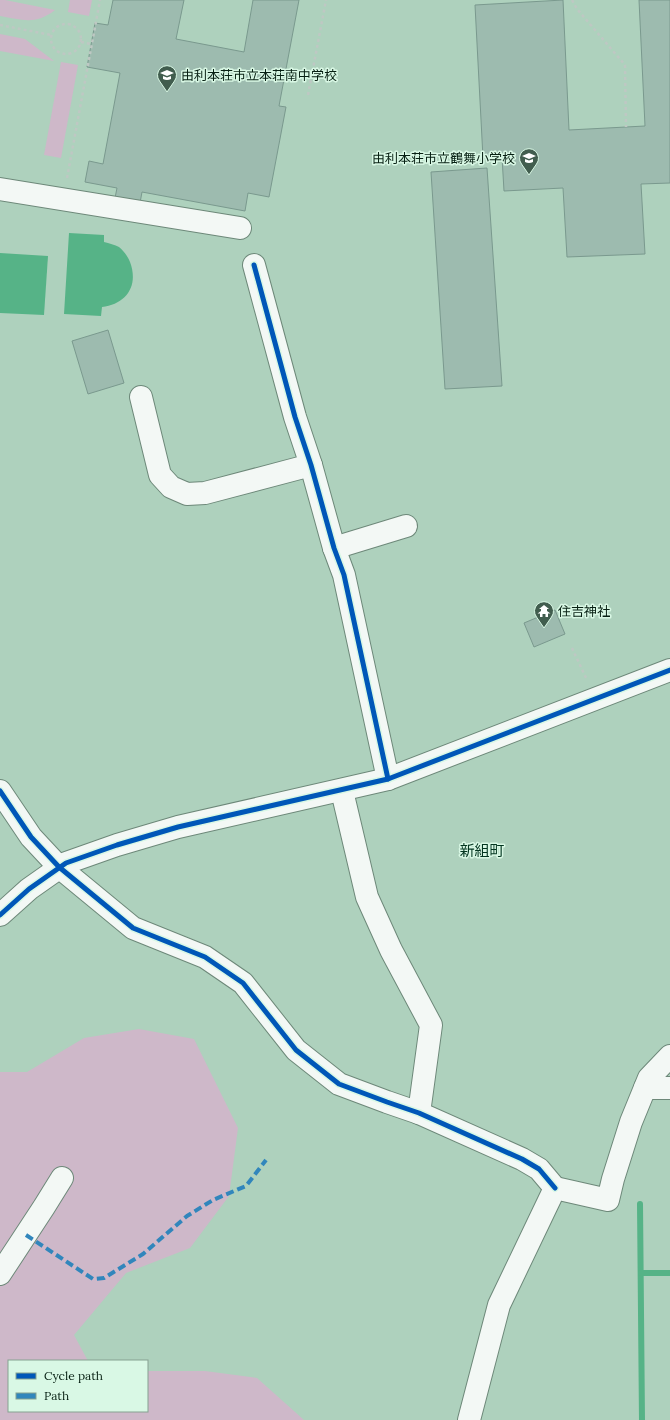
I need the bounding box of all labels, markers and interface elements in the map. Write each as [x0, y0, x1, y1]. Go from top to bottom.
school or university icon: 由利本荘市立本荘南中学校 [156, 64, 178, 92]
place label: 由利本荘市立本荘南中学校 [181, 67, 337, 84]
school or university icon: 由利本荘市立鶴舞小学校 [518, 147, 540, 175]
place label: 由利本荘市立鶴舞小学校 [372, 150, 515, 167]
temple icon: 住吉神社 [533, 600, 555, 628]
place label: 住吉神社 [558, 603, 610, 620]
district label: 新組町 [459, 841, 505, 860]
legend [8, 1360, 148, 1412]
text: Cycle path [44, 1368, 103, 1383]
text: Path [44, 1388, 69, 1403]

